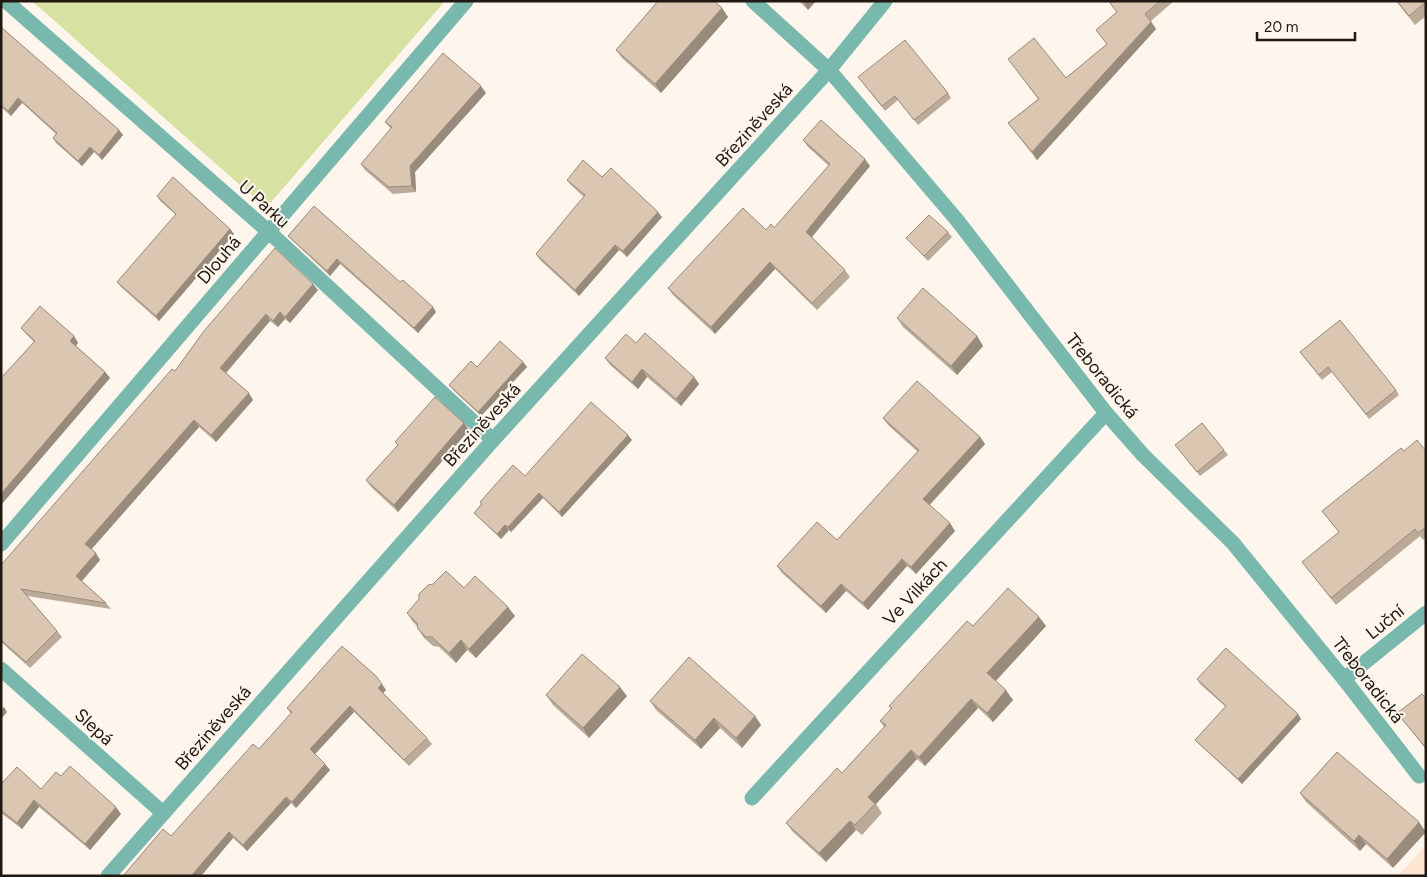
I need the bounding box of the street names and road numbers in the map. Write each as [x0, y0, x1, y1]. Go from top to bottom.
street label: Březiněveská [711, 79, 797, 171]
street label: U Parku [234, 175, 294, 233]
street label: Dlouhá [193, 231, 245, 289]
street label: Třeboradická [1061, 329, 1143, 423]
street label: Březiněveská [439, 379, 525, 471]
street label: Ve Vilkách [878, 554, 952, 630]
street label: Luční [1361, 599, 1409, 644]
street label: Třeboradická [1327, 632, 1409, 728]
street label: Březiněveská [170, 681, 256, 775]
street label: Slepá [70, 704, 118, 750]

